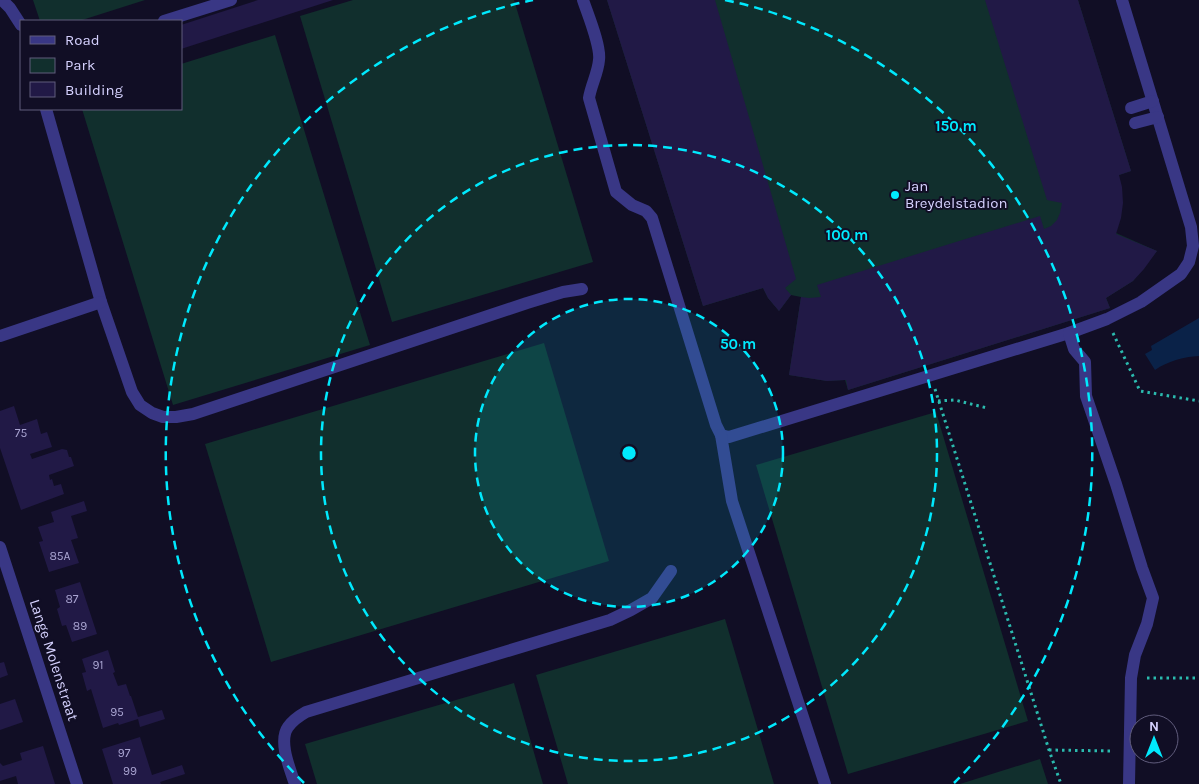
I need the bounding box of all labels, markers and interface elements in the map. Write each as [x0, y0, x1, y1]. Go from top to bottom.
legend [20, 20, 182, 110]
text: Road [65, 31, 100, 49]
text: Park [65, 56, 95, 74]
text: Building [65, 81, 123, 99]
text: 150 m [935, 117, 977, 135]
place label: Jan Breydelstadion [905, 177, 1008, 212]
marker: Jan Breydelstadion [889, 189, 901, 201]
text: 100 m [826, 226, 868, 244]
text: 50 m [720, 335, 756, 353]
house number: 75 [15, 426, 27, 440]
centre of rings [620, 444, 638, 462]
house number: 85A [49, 549, 71, 563]
house number: 87 [65, 592, 79, 606]
street label: Lange Molenstraat [26, 597, 82, 724]
house number: 89 [73, 619, 87, 633]
house number: 91 [93, 658, 103, 672]
house number: 95 [110, 705, 124, 719]
north arrow [1129, 714, 1179, 764]
text: N [1149, 718, 1159, 735]
house number: 97 [118, 746, 131, 760]
house number: 99 [123, 764, 137, 778]

